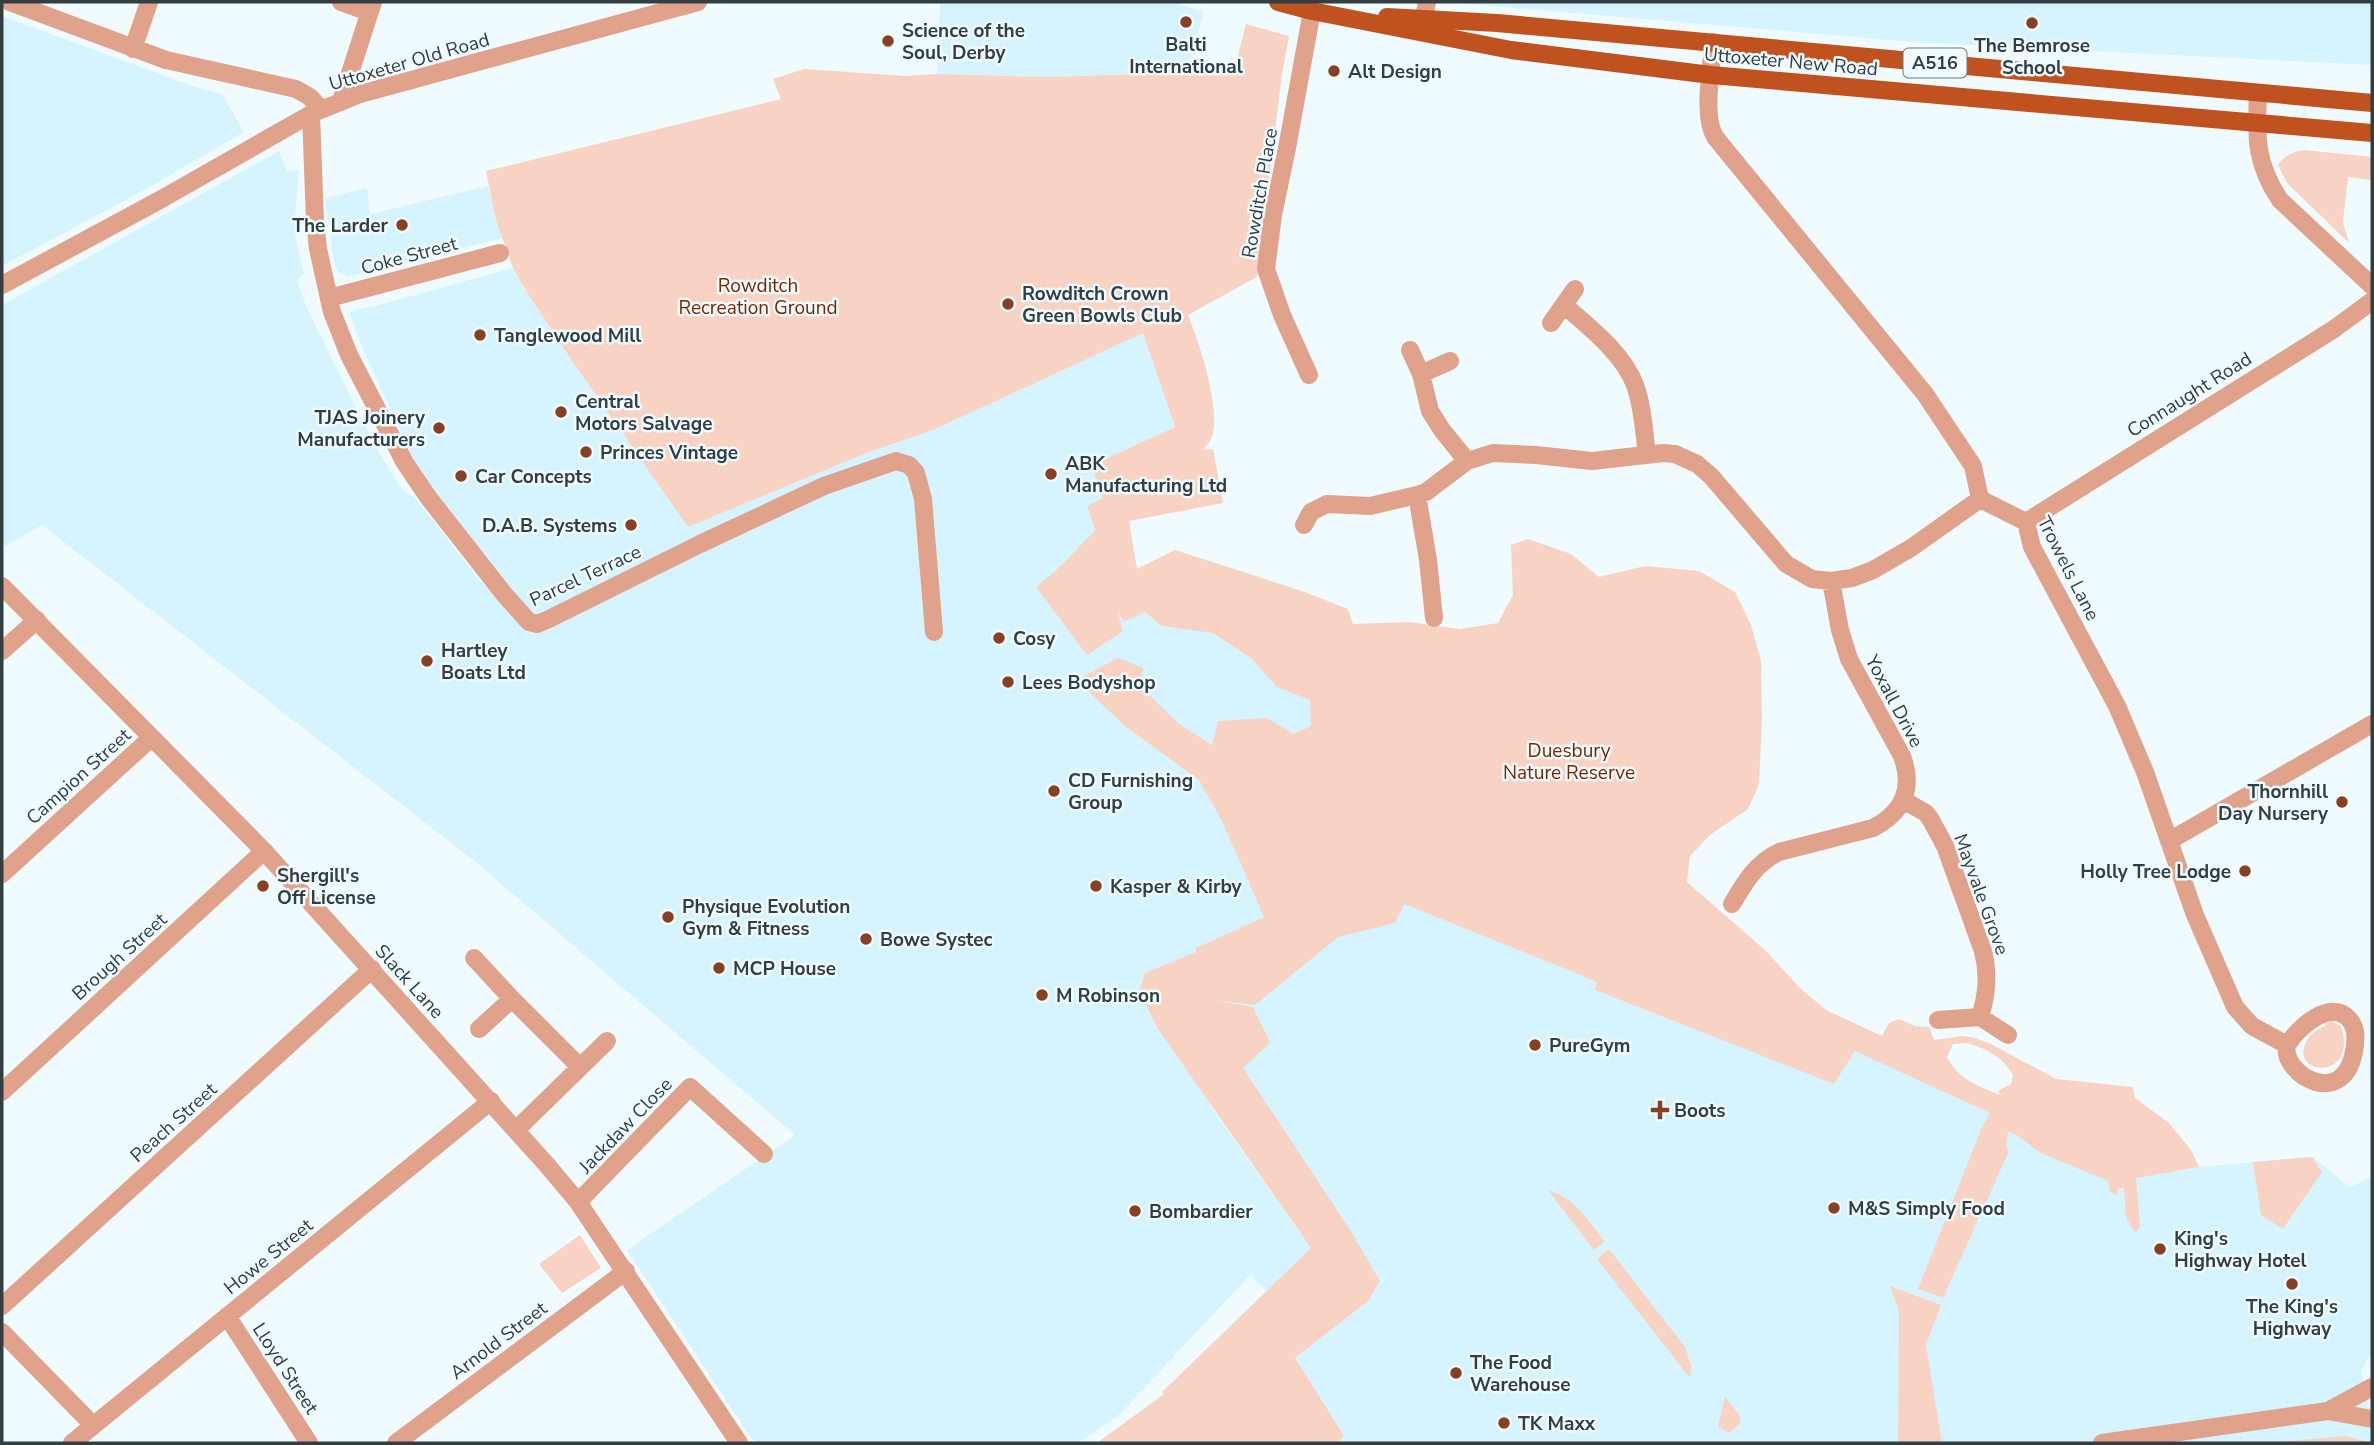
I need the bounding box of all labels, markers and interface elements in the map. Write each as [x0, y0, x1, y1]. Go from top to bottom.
marker: Balti International [1178, 14, 1194, 30]
marker: The Bemrose School [2024, 15, 2040, 31]
place label: Science of the Soul, Derby [902, 18, 1025, 66]
street label: Uttoxeter Old Road [326, 27, 492, 97]
place label: Balti International [1129, 32, 1243, 80]
marker: Science of the Soul, Derby [880, 33, 896, 49]
place label: The Bemrose School [1974, 33, 2090, 81]
street label: Uttoxeter New Road [1703, 41, 1879, 83]
road number: A516 [1904, 48, 1966, 78]
place label: Alt Design [1348, 59, 1442, 85]
marker: Alt Design [1326, 63, 1342, 79]
street label: Rowditch Place [1236, 126, 1284, 260]
place label: The Larder [292, 213, 389, 239]
marker: The Larder [394, 217, 410, 233]
street label: Coke Street [358, 231, 461, 281]
park label: Rowditch Recreation Ground [678, 273, 838, 321]
place label: Rowditch Crown Green Bowls Club [1022, 281, 1182, 329]
marker: Rowditch Crown Green Bowls Club [1000, 296, 1016, 312]
place label: Tanglewood Mill [494, 323, 641, 349]
marker: Tanglewood Mill [472, 327, 488, 343]
street label: Connaught Road [2122, 346, 2257, 444]
place label: Central Motors Salvage [575, 389, 712, 437]
marker: Central Motors Salvage [553, 404, 569, 420]
place label: TJAS Joinery Manufacturers [297, 405, 426, 453]
marker: TJAS Joinery Manufacturers [431, 420, 447, 436]
place label: Princes Vintage [600, 440, 738, 466]
marker: Princes Vintage [578, 444, 594, 460]
place label: ABK Manufacturing Ltd [1065, 451, 1227, 499]
place label: Car Concepts [475, 464, 592, 490]
marker: ABK Manufacturing Ltd [1043, 466, 1059, 482]
marker: Car Concepts [453, 468, 469, 484]
street label: Trowels Lane [2031, 512, 2106, 625]
place label: D.A.B. Systems [482, 513, 617, 539]
marker: D.A.B. Systems [623, 517, 639, 533]
street label: Parcel Terrace [526, 539, 645, 613]
place label: Cosy [1013, 626, 1056, 652]
marker: Cosy [991, 630, 1007, 646]
place label: Hartley Boats Ltd [441, 638, 526, 686]
street label: Yoxall Drive [1858, 650, 1929, 752]
marker: Hartley Boats Ltd [419, 653, 435, 669]
place label: Lees Bodyshop [1022, 670, 1156, 696]
marker: Lees Bodyshop [1000, 674, 1016, 690]
street label: Campion Street [21, 723, 137, 831]
park label: Duesbury Nature Reserve [1503, 738, 1635, 786]
place label: CD Furnishing Group [1068, 768, 1193, 816]
place label: Thornhill Day Nursery [2218, 779, 2329, 827]
marker: CD Furnishing Group [1046, 783, 1062, 799]
marker: Thornhill Day Nursery [2334, 794, 2350, 810]
street label: Mayvale Grove [1947, 830, 2015, 959]
place label: Holly Tree Lodge [2080, 859, 2231, 885]
place label: Shergill's Off License [277, 863, 376, 911]
marker: Holly Tree Lodge [2237, 863, 2253, 879]
place label: Kasper & Kirby [1110, 874, 1243, 900]
marker: Shergill's Off License [255, 878, 271, 894]
marker: Kasper & Kirby [1088, 878, 1104, 894]
place label: Physique Evolution Gym & Fitness [682, 894, 850, 942]
street label: Brough Street [67, 907, 173, 1006]
marker: Physique Evolution Gym & Fitness [660, 909, 676, 925]
place label: Bowe Systec [880, 927, 993, 953]
marker: Bowe Systec [858, 931, 874, 947]
street label: Slack Lane [369, 939, 450, 1025]
place label: MCP House [733, 956, 836, 982]
marker: MCP House [711, 960, 727, 976]
place label: M Robinson [1056, 983, 1160, 1009]
marker: M Robinson [1034, 987, 1050, 1003]
place label: PureGym [1549, 1033, 1630, 1059]
marker: PureGym [1527, 1037, 1543, 1053]
street label: Jackdaw Close [572, 1072, 678, 1180]
street label: Peach Street [125, 1077, 223, 1169]
place label: Boots [1674, 1098, 1725, 1124]
marker: Boots [1652, 1102, 1668, 1118]
place label: M&S Simply Food [1848, 1196, 2005, 1222]
place label: Bombardier [1149, 1199, 1253, 1225]
marker: M&S Simply Food [1826, 1200, 1842, 1216]
marker: Bombardier [1127, 1203, 1143, 1219]
street label: Howe Street [219, 1213, 319, 1301]
place label: King's Highway Hotel [2174, 1226, 2307, 1274]
marker: King's Highway Hotel [2152, 1241, 2168, 1257]
marker: The King's Highway [2284, 1276, 2300, 1292]
place label: The King's Highway [2246, 1294, 2338, 1342]
street label: Arnold Street [445, 1296, 553, 1386]
street label: Lloyd Street [246, 1318, 324, 1419]
place label: The Food Warehouse [1470, 1350, 1571, 1398]
marker: The Food Warehouse [1448, 1365, 1464, 1381]
place label: TK Maxx [1518, 1411, 1596, 1437]
marker: TK Maxx [1496, 1415, 1512, 1431]

